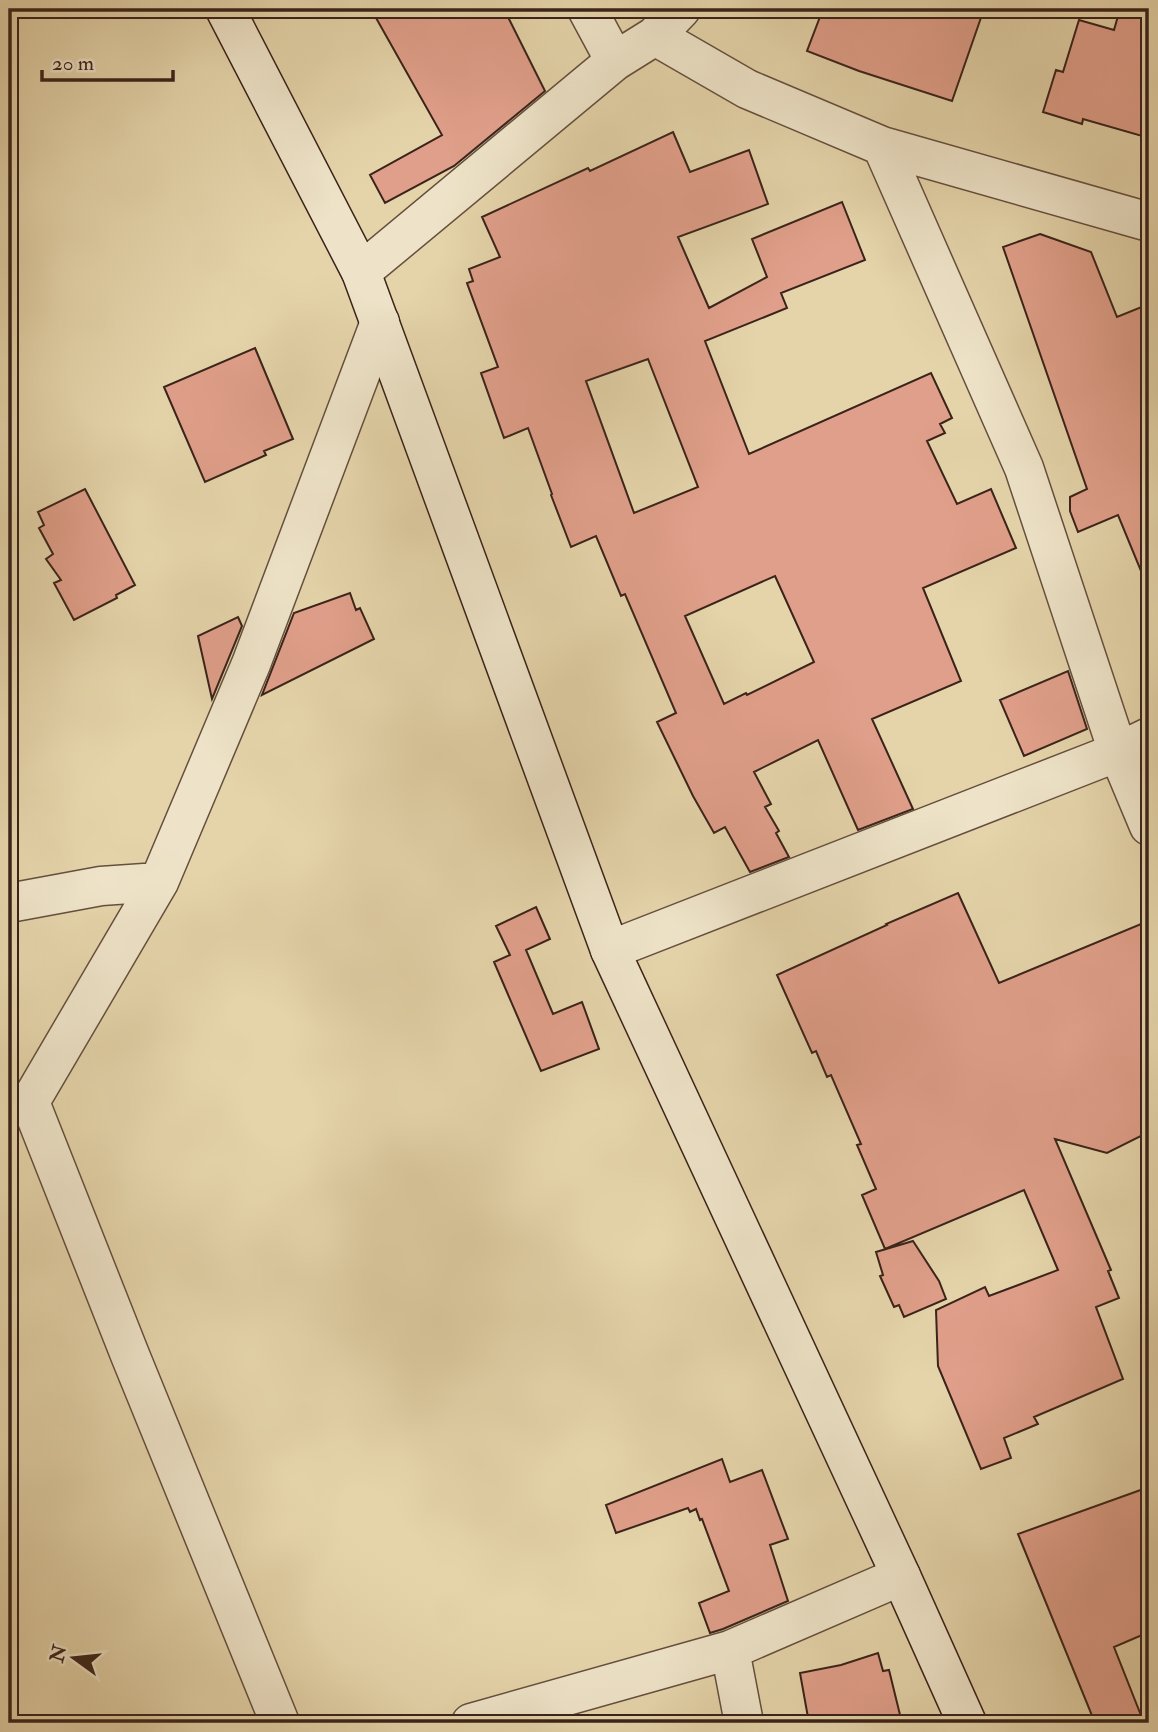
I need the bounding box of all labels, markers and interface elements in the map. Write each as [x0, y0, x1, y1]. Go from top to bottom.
scale bar [42, 38, 173, 82]
text: 20 m [52, 50, 94, 77]
north arrow [38, 1624, 108, 1694]
text: N [44, 1642, 73, 1666]

